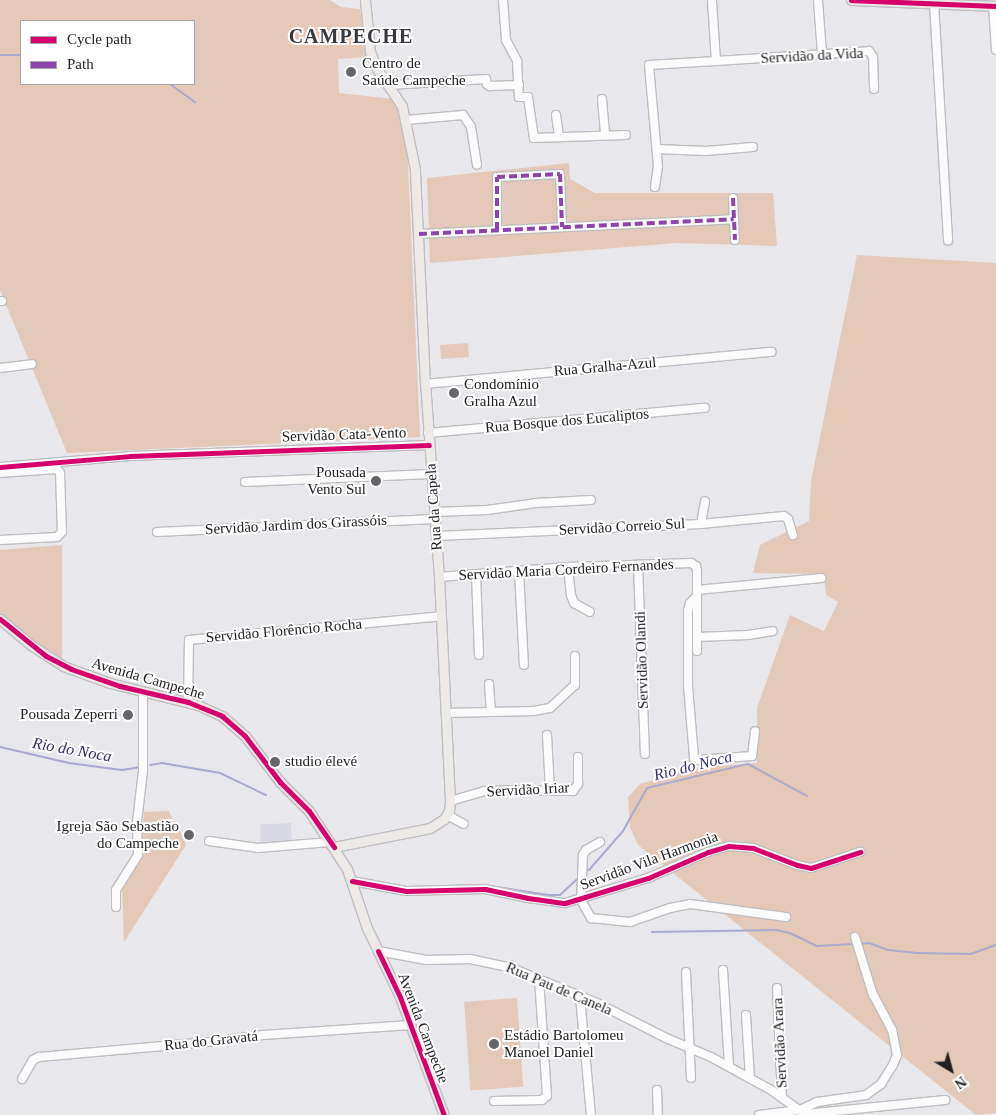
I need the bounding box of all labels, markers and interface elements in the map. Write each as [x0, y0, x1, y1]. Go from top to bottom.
legend [20, 20, 195, 85]
district label: CAMPECHE [288, 24, 414, 48]
text: Cycle path [67, 31, 132, 47]
street label: Servidão da Vida [760, 44, 864, 68]
place label: Centro de Saúde Campeche [362, 54, 466, 89]
text: Path [67, 56, 94, 72]
marker: Centro de Saúde Campeche [344, 65, 358, 79]
street label: Rua Gralha-Azul [553, 354, 657, 380]
place label: Condomínio Gralha Azul [464, 375, 539, 410]
marker: Condomínio Gralha Azul [448, 387, 460, 399]
street label: Rua Bosque dos Eucaliptos [484, 405, 650, 437]
street label: Servidão Cata-Vento [281, 424, 407, 446]
place label: Pousada Vento Sul [307, 463, 366, 498]
street label: Rua da Capela [422, 463, 446, 551]
marker: Pousada Vento Sul [370, 475, 382, 487]
street label: Servidão Jardim dos Girassóis [205, 511, 387, 539]
street label: Servidão Correio Sul [558, 515, 686, 539]
street label: Servidão Maria Cordeiro Fernandes [458, 555, 674, 585]
street label: Servidão Olandi [631, 611, 653, 709]
street label: Servidão Florêncio Rocha [205, 615, 363, 647]
street label: Avenida Campeche [89, 654, 207, 704]
place label: Pousada Zeperri [20, 706, 118, 724]
marker: Pousada Zeperri [122, 709, 134, 721]
water label: Rio do Noca [31, 734, 113, 766]
water label: Rio do Noca [652, 747, 734, 785]
place label: studio élevé [285, 753, 357, 771]
marker: studio élevé [269, 756, 281, 768]
street label: Servidão Iriar [486, 779, 570, 801]
place label: Igreja São Sebastião do Campeche [57, 817, 179, 852]
street label: Servidão Vila Harmonia [577, 828, 721, 894]
marker: Igreja São Sebastião do Campeche [183, 829, 195, 841]
street label: Rua Pau de Canela [503, 958, 615, 1020]
street label: Avenida Campeche [394, 970, 452, 1086]
street label: Servidão Arara [769, 997, 791, 1089]
place label: Estádio Bartolomeu Manoel Daniel [504, 1026, 624, 1061]
street label: Rua do Gravatá [163, 1027, 259, 1055]
marker: Estádio Bartolomeu Manoel Daniel [488, 1038, 500, 1050]
north arrow [926, 1045, 976, 1095]
text: N [952, 1073, 969, 1091]

